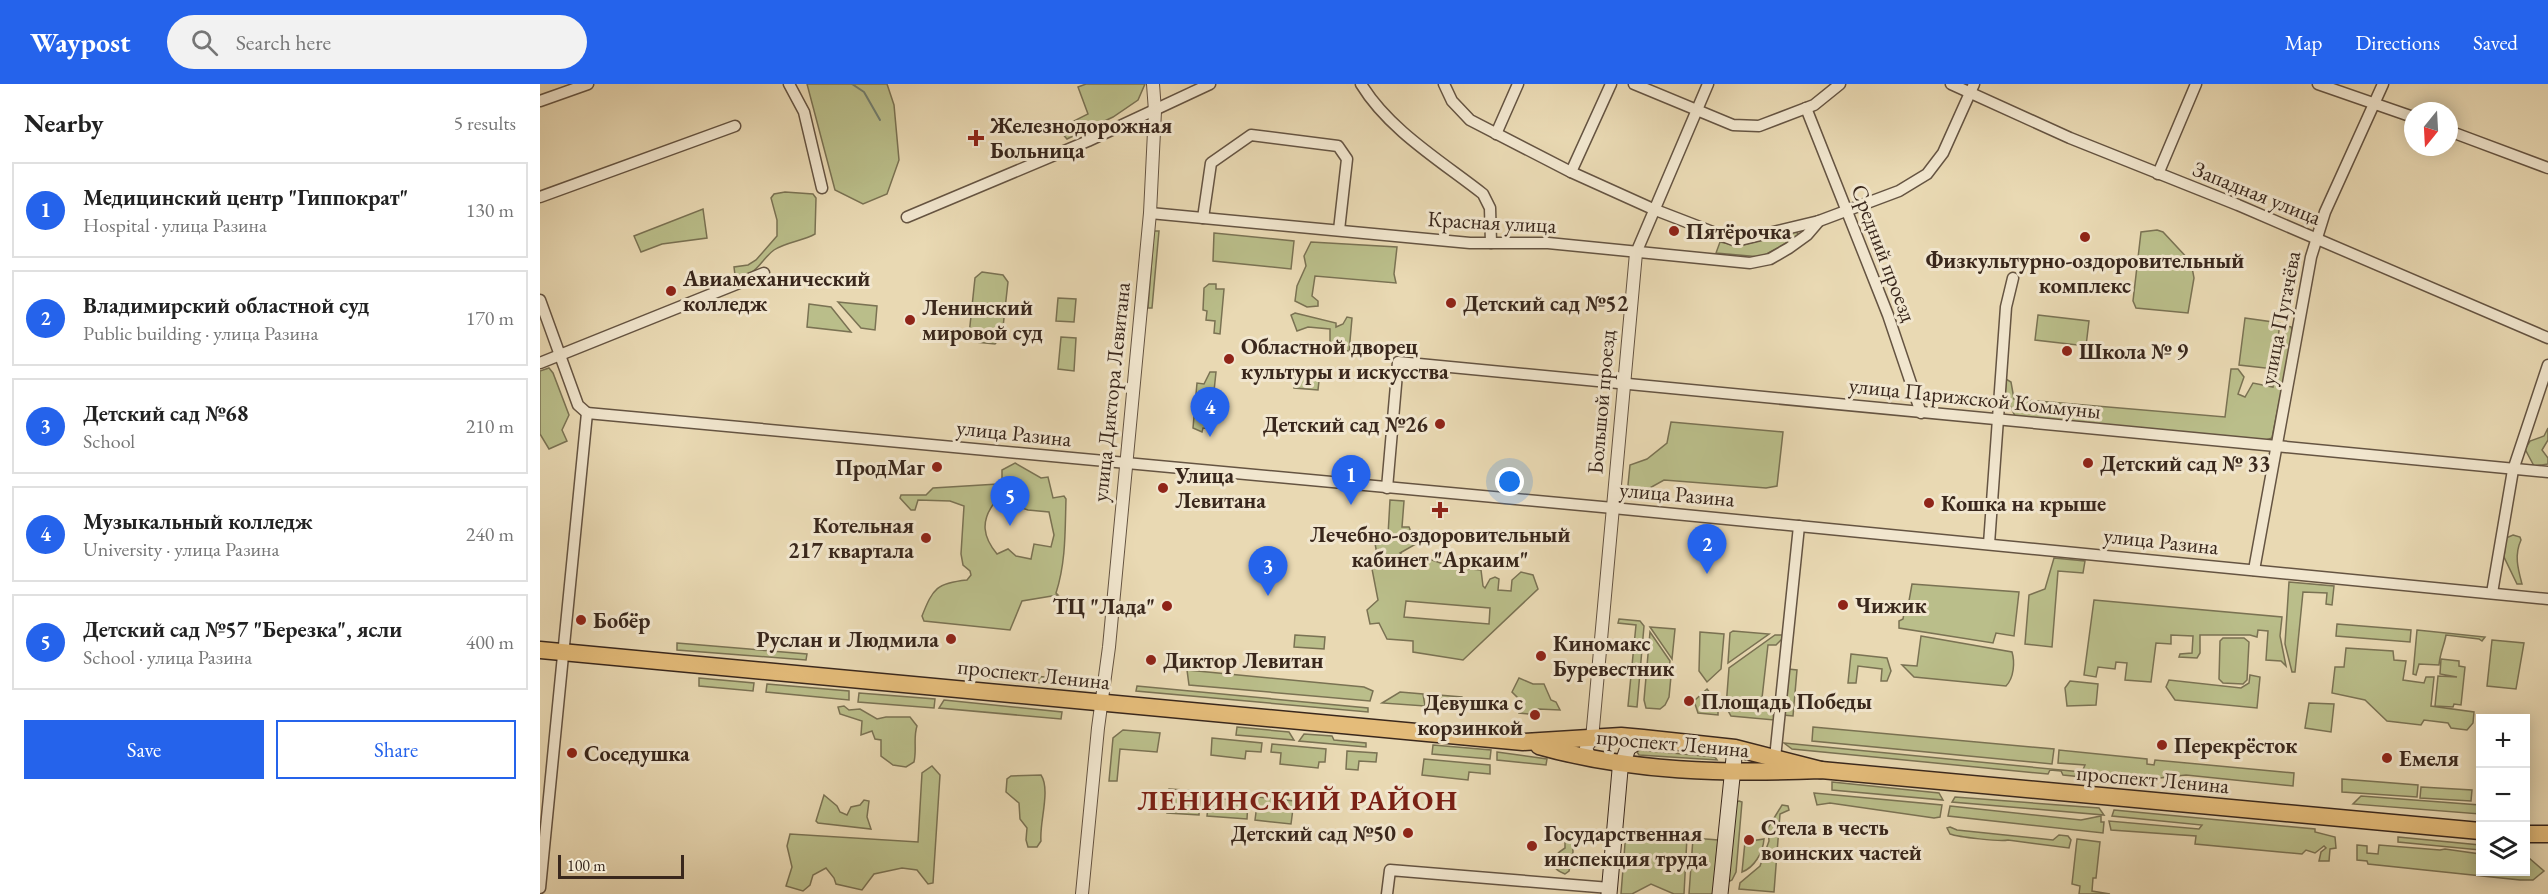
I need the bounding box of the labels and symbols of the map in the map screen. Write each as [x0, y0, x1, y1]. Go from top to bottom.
north arrow [2404, 102, 2458, 156]
place label: Железнодорожная Больница [989, 111, 1172, 165]
marker: Железнодорожная Больница [967, 129, 985, 147]
street label: Западная улица [2189, 154, 2326, 232]
street label: Средний проезд [1845, 180, 1923, 326]
street label: Красная улица [1427, 204, 1557, 240]
place label: Пятёрочка [1686, 217, 1792, 246]
marker: Пятёрочка [1667, 224, 1681, 238]
marker: Физкультурно-оздоровительный комплекс [2078, 230, 2092, 244]
place label: Физкультурно-оздоровительный комплекс [1926, 246, 2244, 300]
street label: улица Пугачёва [2253, 248, 2307, 388]
place label: Авиамеханический колледж [682, 264, 870, 318]
street label: улица Диктора Левитана [1085, 281, 1137, 503]
marker: Авиамеханический колледж [664, 284, 678, 298]
place label: Детский сад №52 [1463, 289, 1629, 318]
place label: Ленинский мировой суд [922, 293, 1043, 347]
marker: Детский сад №52 [1444, 296, 1458, 310]
marker: Ленинский мировой суд [903, 313, 917, 327]
street label: Большой проезд [1580, 329, 1622, 475]
place label: Областной дворец культуры и искусства [1241, 332, 1449, 386]
place label: Школа № 9 [2079, 337, 2188, 366]
marker: Школа № 9 [2060, 344, 2074, 358]
marker: Областной дворец культуры и искусства [1222, 352, 1236, 366]
street label: улица Парижской Коммуны [1848, 370, 2102, 426]
pin: 4 [1190, 388, 1230, 437]
place label: Детский сад №26 [1263, 410, 1428, 439]
street label: улица Разина [955, 413, 1073, 453]
marker: Детский сад №26 [1433, 417, 1447, 431]
place label: Детский сад № 33 [2100, 449, 2271, 478]
place label: ПродМаг [835, 453, 925, 482]
pin: 1 [1332, 456, 1370, 505]
marker: Детский сад № 33 [2081, 456, 2095, 470]
marker: ПродМаг [930, 460, 944, 474]
place label: Улица Левитана [1174, 461, 1266, 515]
your location [1495, 467, 1524, 496]
street label: улица Разина [1618, 475, 1736, 514]
pin: 5 [990, 476, 1030, 526]
marker: Улица Левитана [1156, 481, 1170, 495]
place label: Кошка на крыше [1941, 489, 2106, 518]
marker: Кошка на крыше [1922, 496, 1936, 510]
marker: Лечебно-оздоровительный кабинет "Аркаим" [1431, 501, 1449, 519]
place label: Котельная 217 квартала [788, 511, 914, 565]
place label: Лечебно-оздоровительный кабинет "Аркаим" [1310, 520, 1570, 574]
street label: улица Разина [2102, 521, 2220, 561]
pin: 2 [1688, 524, 1726, 574]
marker: Котельная 217 квартала [919, 531, 933, 545]
pin: 3 [1248, 546, 1288, 596]
place label: Чижик [1855, 591, 1928, 620]
place label: ТЦ "Лада" [1053, 592, 1155, 621]
marker: Чижик [1836, 598, 1850, 612]
marker: ТЦ "Лада" [1160, 599, 1174, 613]
place label: Бобёр [593, 606, 650, 635]
marker: Бобёр [574, 613, 588, 627]
place label: Руслан и Людмила [756, 625, 939, 654]
place label: Киномакс Буревестник [1553, 629, 1675, 683]
marker: Руслан и Людмила [944, 632, 958, 646]
place label: Диктор Левитан [1163, 646, 1324, 675]
marker: Киномакс Буревестник [1534, 649, 1548, 663]
street label: проспект Ленина [956, 652, 1112, 696]
marker: Диктор Левитан [1144, 653, 1158, 667]
place label: Площадь Победы [1701, 687, 1872, 716]
place label: Девушка с корзинкой [1417, 688, 1523, 742]
marker: Площадь Победы [1682, 694, 1696, 708]
marker: Девушка с корзинкой [1528, 708, 1542, 722]
street label: проспект Ленина [1595, 722, 1751, 764]
place label: Перекрёсток [2174, 731, 2298, 760]
marker: Перекрёсток [2155, 738, 2169, 752]
place label: Соседушка [584, 739, 690, 768]
place label: Емеля [2399, 744, 2459, 773]
marker: Соседушка [565, 746, 579, 760]
marker: Емеля [2380, 751, 2394, 765]
street label: проспект Ленина [2075, 758, 2231, 800]
district label: ЛЕНИНСКИЙ РАЙОН [1137, 782, 1459, 818]
place label: Стела в честь воинских частей [1761, 813, 1922, 867]
place label: Детский сад №50 [1231, 819, 1396, 848]
place label: Государственная инспекция труда [1544, 819, 1708, 873]
marker: Детский сад №50 [1401, 826, 1415, 840]
marker: Стела в честь воинских частей [1742, 833, 1756, 847]
marker: Государственная инспекция труда [1525, 839, 1539, 853]
scale bar [558, 852, 684, 880]

